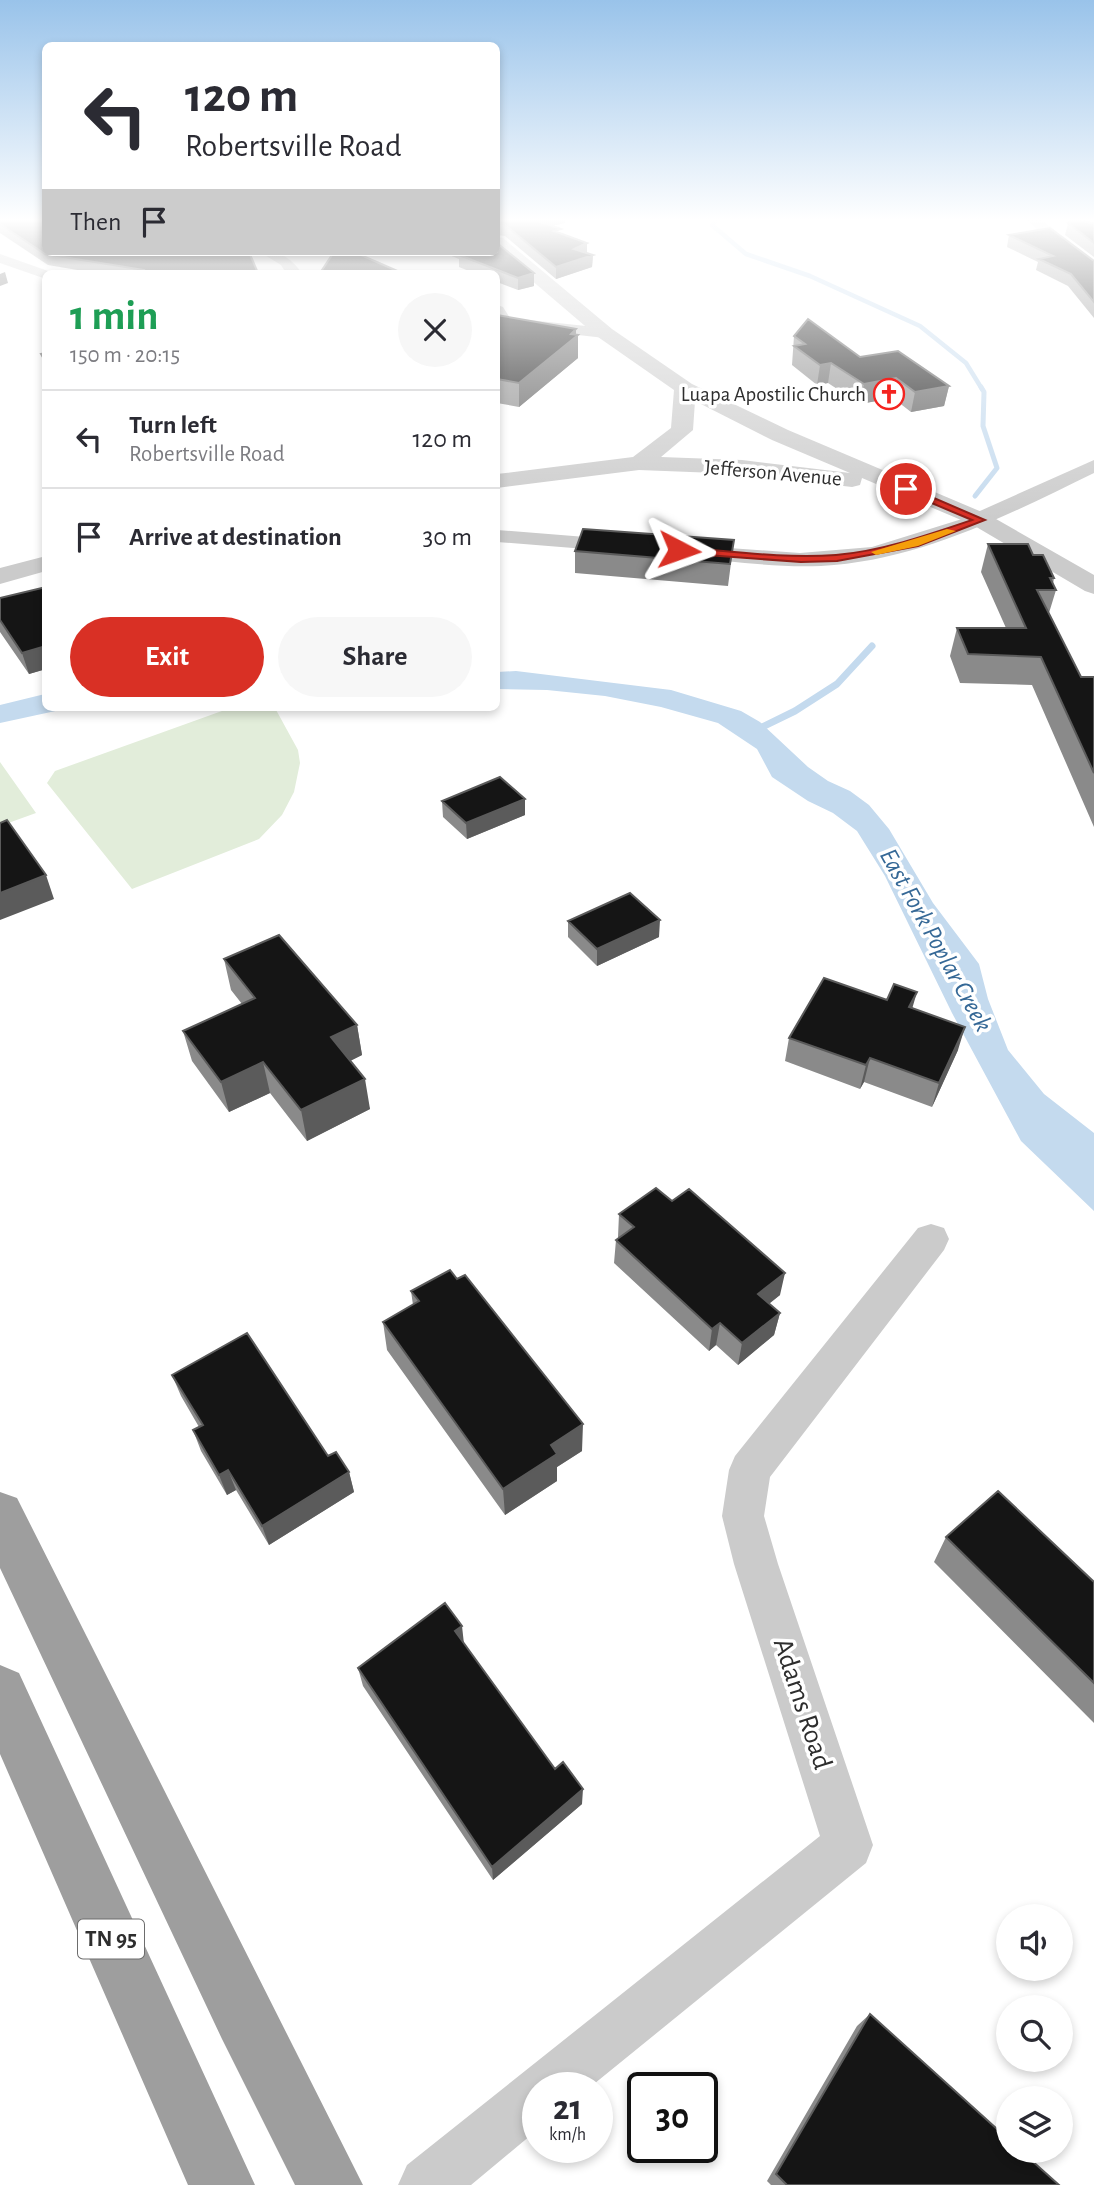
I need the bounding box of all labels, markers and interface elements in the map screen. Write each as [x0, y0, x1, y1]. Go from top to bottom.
icon: left [70, 70, 161, 161]
text: 120 m [185, 72, 298, 121]
text: Robertsville Road [185, 130, 402, 162]
icon: arrive [135, 203, 173, 241]
text: Then [70, 209, 121, 235]
button: close [398, 293, 472, 367]
text: 1 min [70, 295, 159, 337]
text: 150 m · 20:15 [70, 344, 180, 367]
church icon: Luapa Apostilic Church [872, 377, 906, 411]
place label: Luapa Apostilic Church [681, 384, 866, 405]
text: Turn left [129, 412, 217, 438]
icon: left [70, 420, 108, 458]
text: 120 m [412, 426, 472, 452]
text: Robertsville Road [129, 443, 285, 466]
street label: Jefferson Avenue [703, 457, 843, 489]
pin [876, 459, 936, 519]
icon: arrive [887, 470, 925, 508]
position arrow [642, 513, 716, 587]
icon: arrive [70, 518, 108, 556]
text: Arrive at destination [129, 524, 342, 550]
text: 30 m [422, 524, 472, 550]
button: Exit [70, 617, 264, 697]
button: Share [278, 617, 472, 697]
water label: East Fork Poplar Creek [875, 844, 997, 1036]
street label: Adams Road [768, 1635, 836, 1773]
map controls [996, 1904, 1073, 2163]
button: sound [996, 1904, 1073, 1981]
road number: TN 95 [78, 1920, 144, 1958]
button: search [996, 1995, 1073, 2072]
speed limit sign: 30 [627, 2072, 718, 2163]
button: layers [996, 2086, 1073, 2163]
text: 21 [553, 2091, 582, 2126]
text: km/h [549, 2126, 586, 2144]

